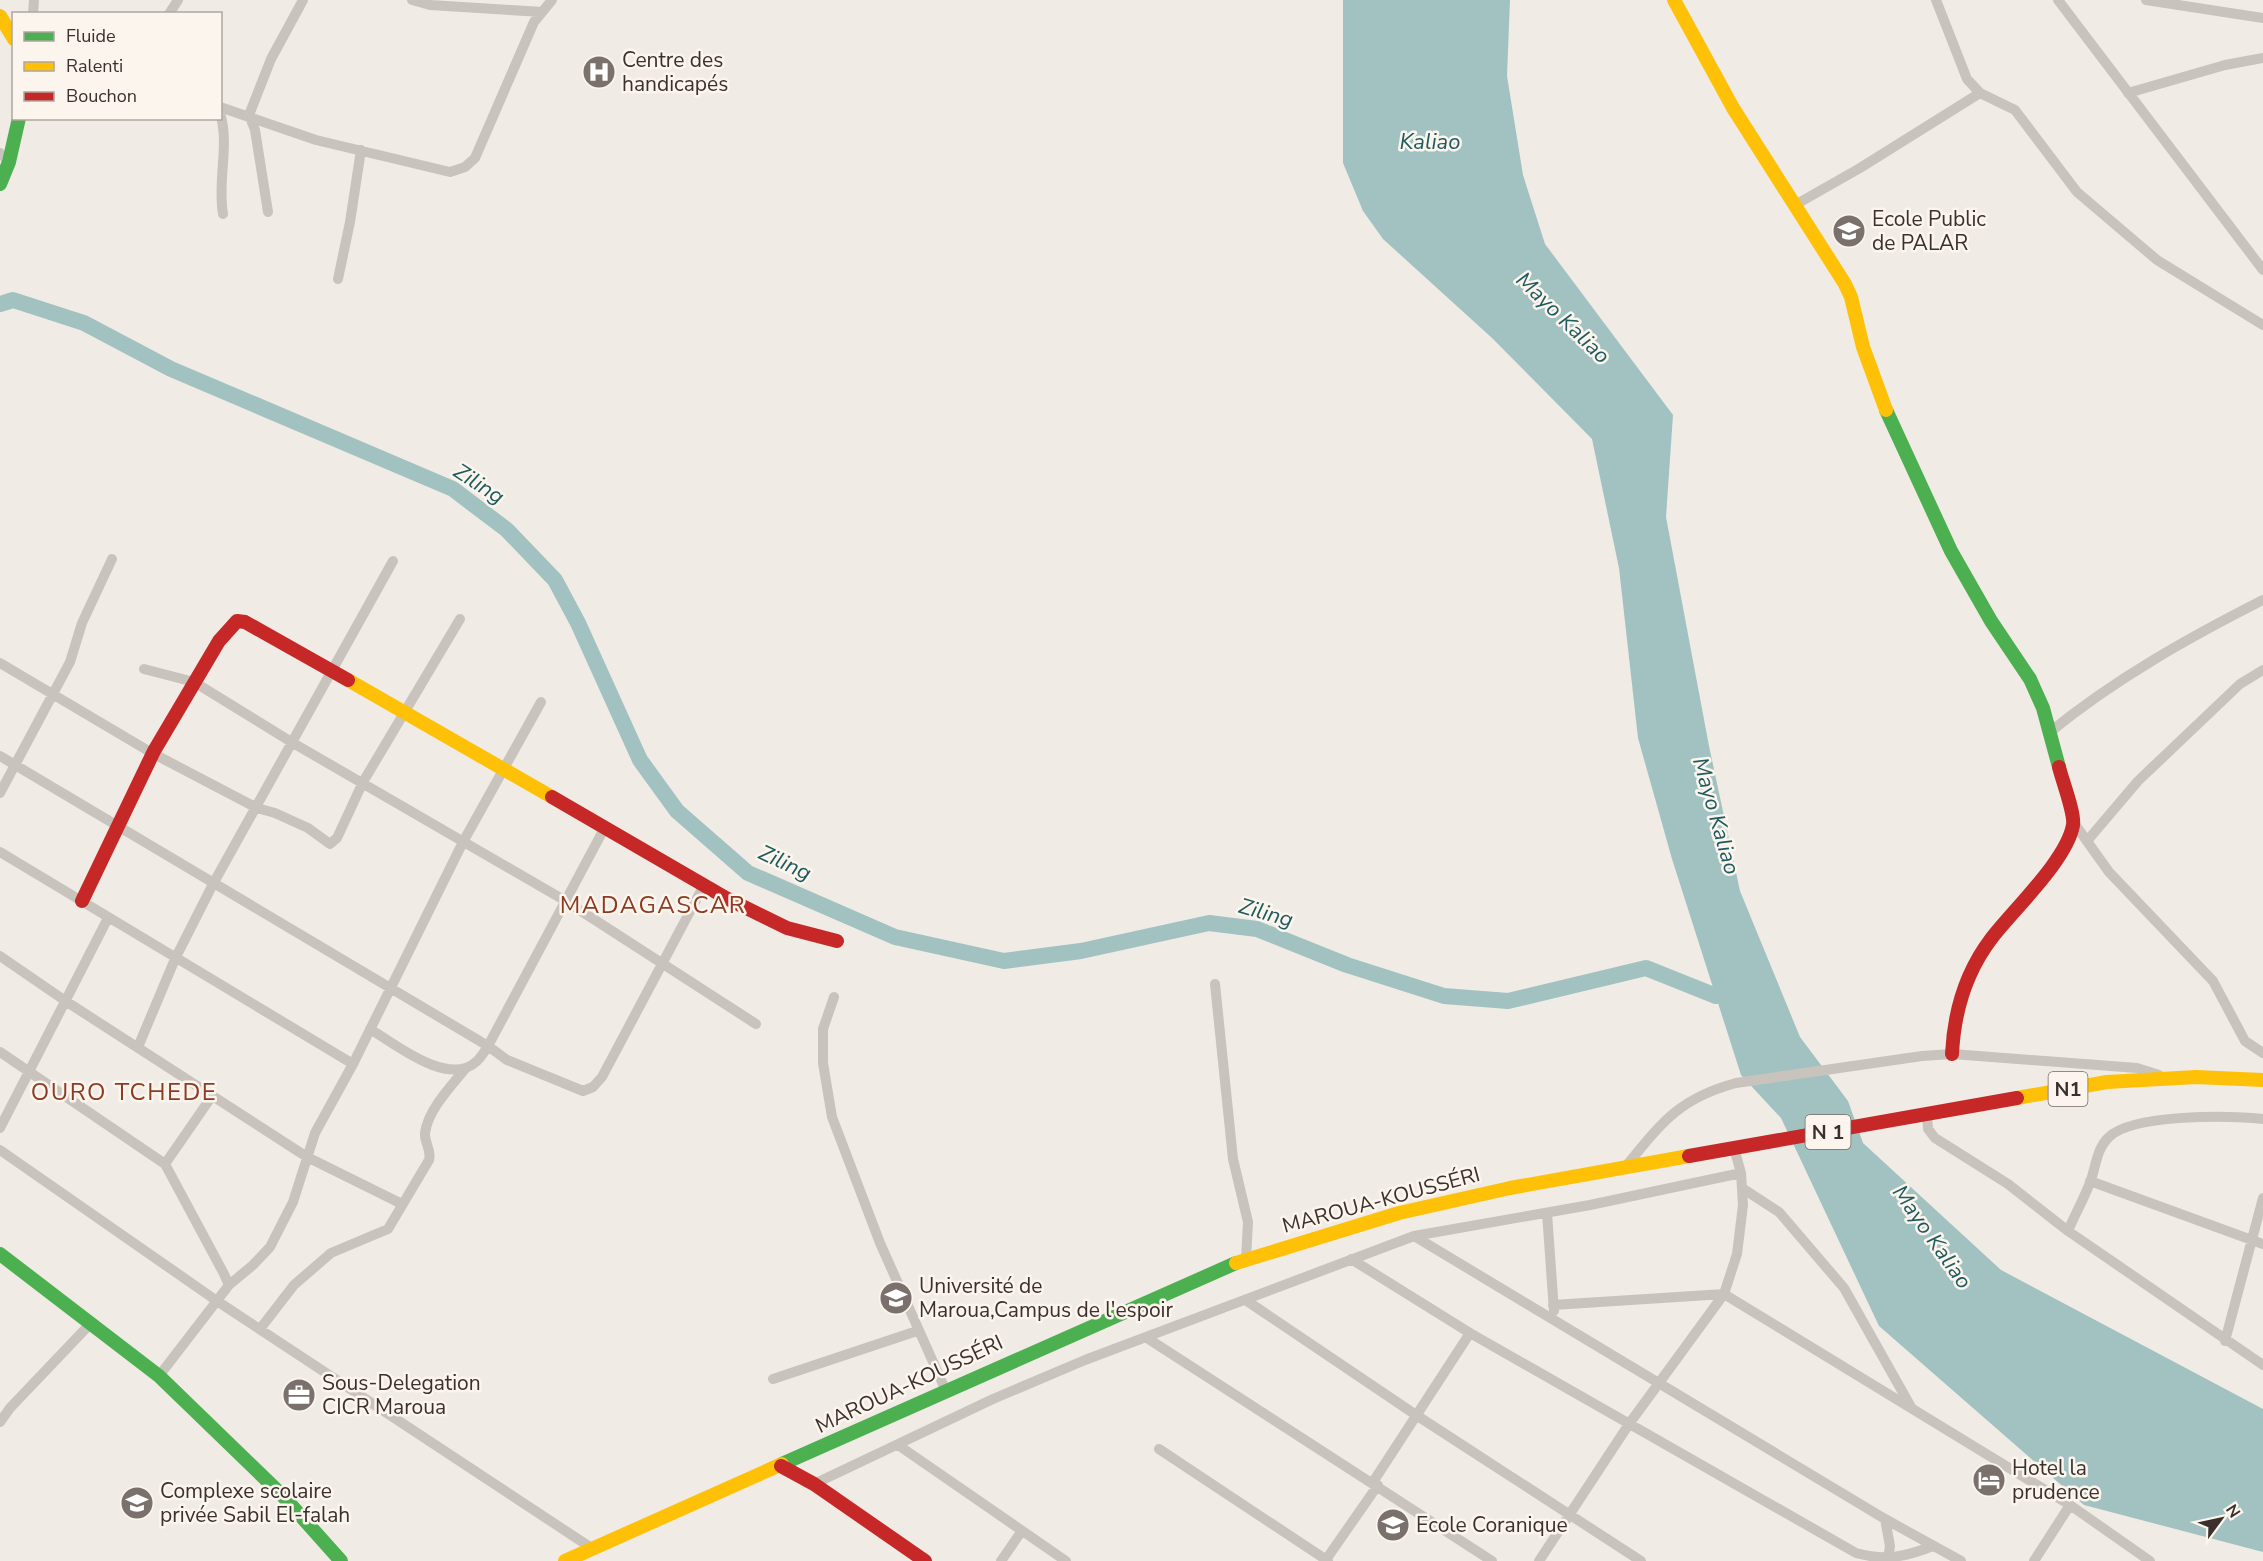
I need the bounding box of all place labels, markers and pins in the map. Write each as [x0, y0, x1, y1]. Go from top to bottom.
place label: Centre des handicapés [622, 46, 728, 98]
hospital icon: Centre des handicapés [581, 54, 617, 90]
place label: Ecole Public de PALAR [1872, 205, 1986, 257]
school or university icon: Ecole Public de PALAR [1831, 213, 1867, 249]
place label: Université de Maroua,Campus de l'espoir [919, 1272, 1173, 1324]
school or university icon: Université de Maroua,Campus de l'espoir [878, 1280, 914, 1316]
place label: Sous-Delegation CICR Maroua [322, 1369, 481, 1421]
office icon: Sous-Delegation CICR Maroua [281, 1377, 317, 1413]
place label: Hotel la prudence [2012, 1454, 2100, 1506]
hotel icon: Hotel la prudence [1971, 1462, 2007, 1498]
place label: Complexe scolaire privée Sabil El-falah [160, 1477, 350, 1529]
school or university icon: Complexe scolaire privée Sabil El-falah [119, 1485, 155, 1521]
school or university icon: Ecole Coranique [1375, 1507, 1411, 1543]
place label: Ecole Coranique [1416, 1511, 1568, 1539]

